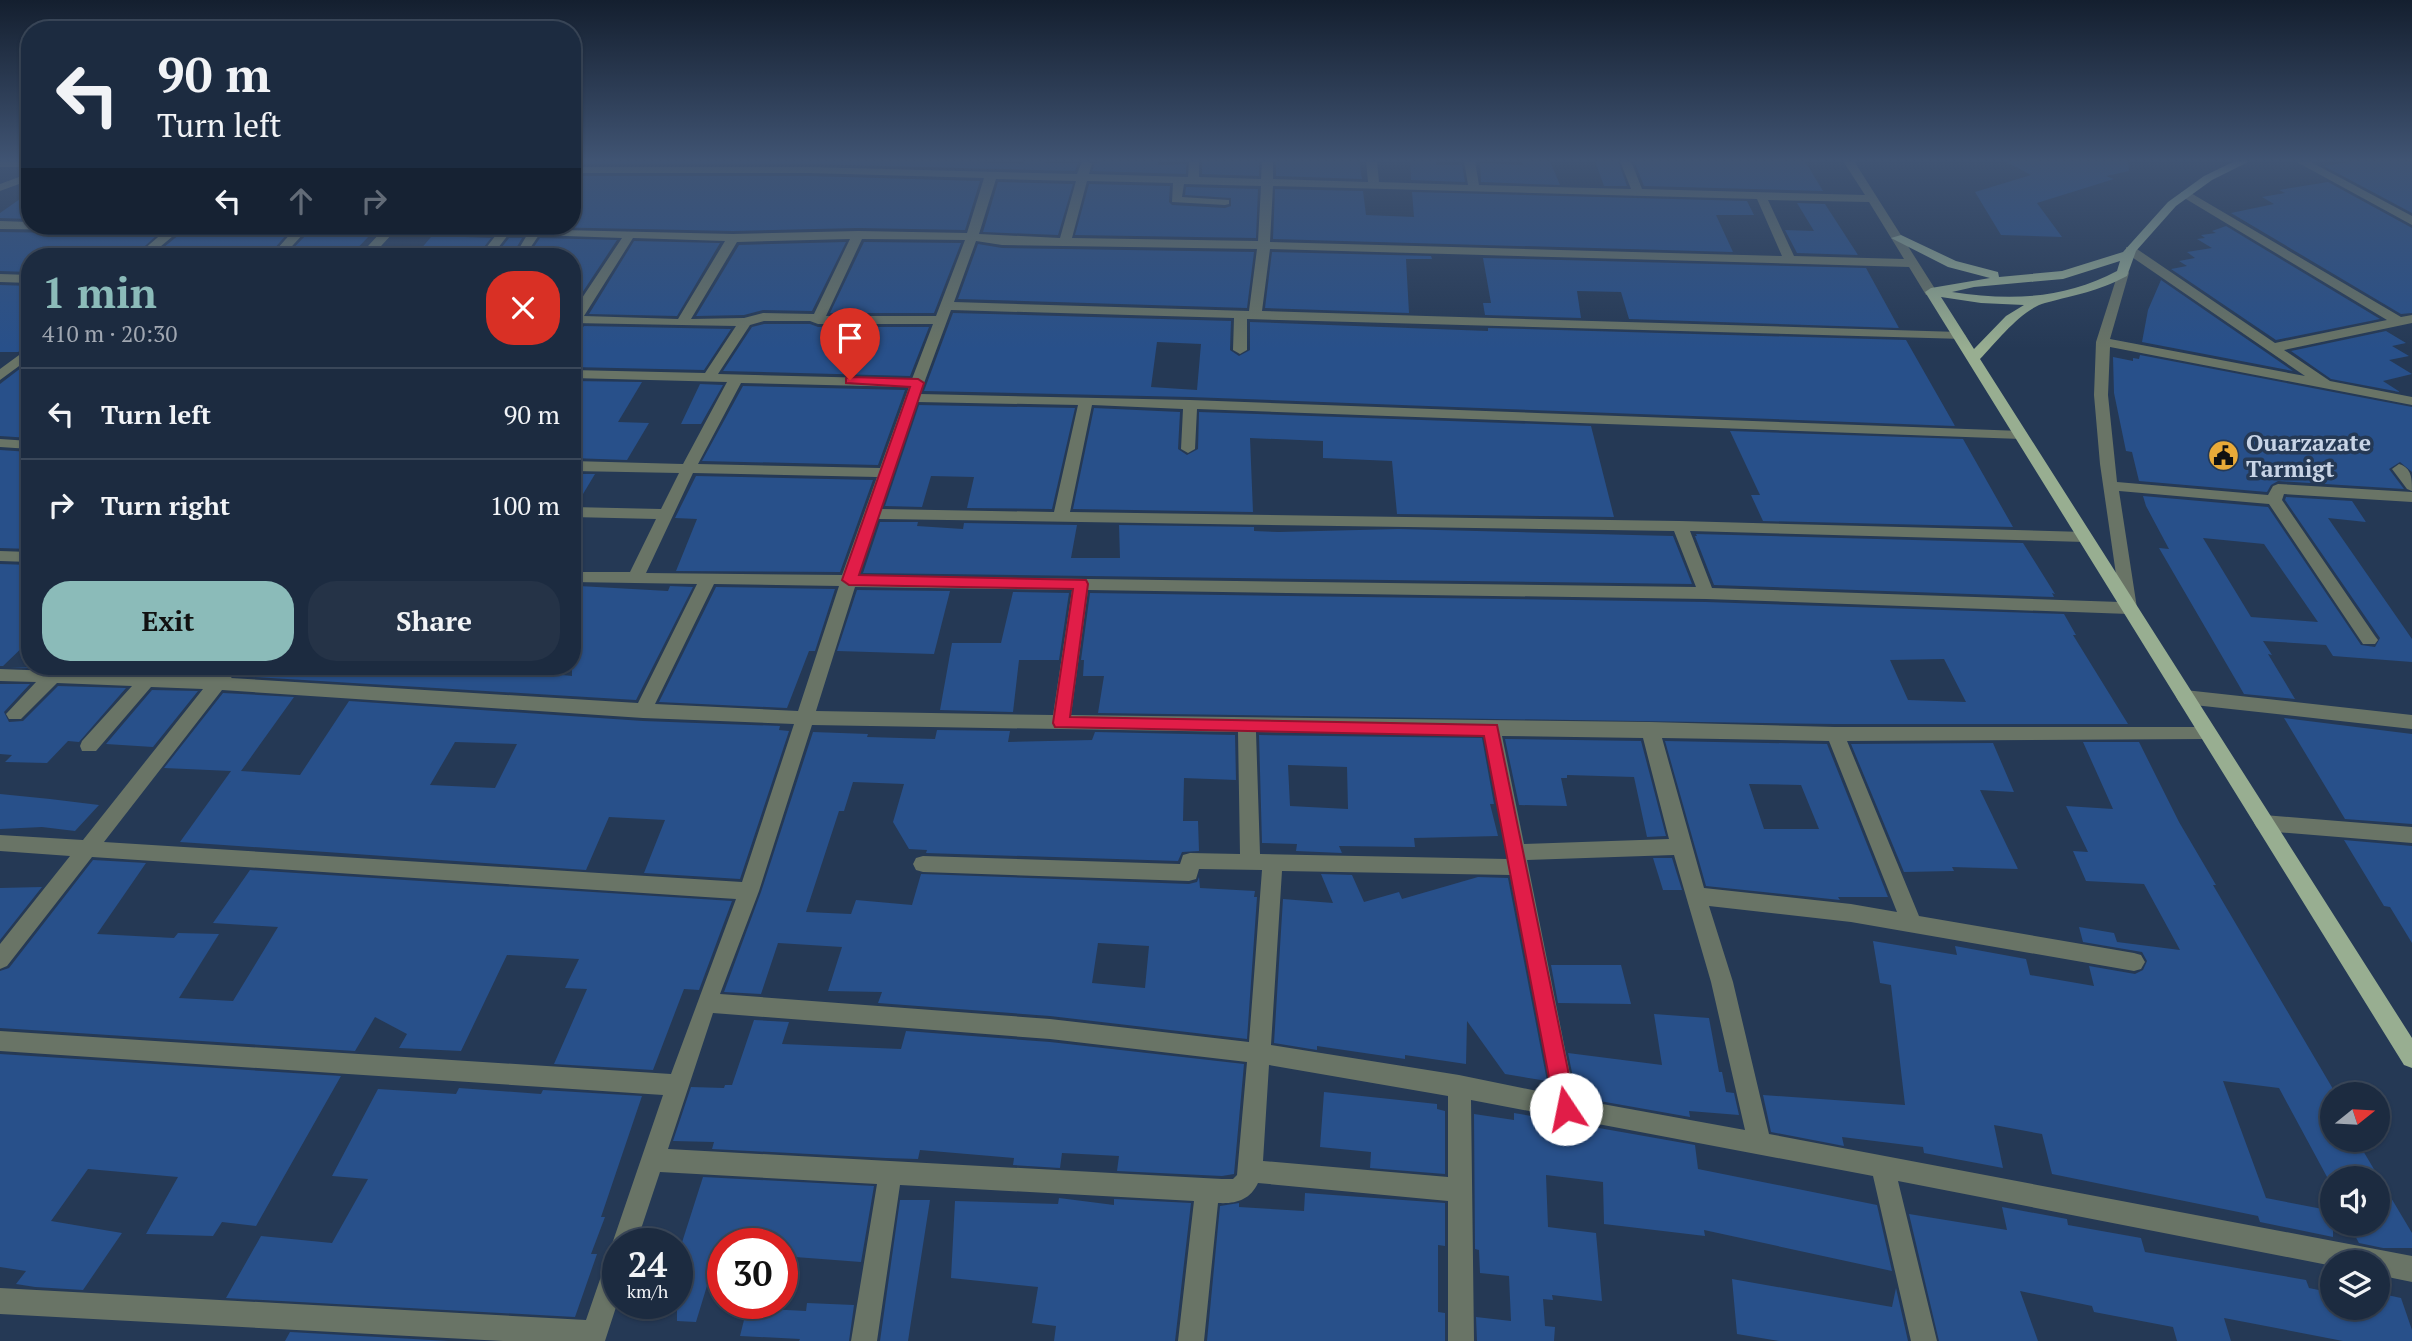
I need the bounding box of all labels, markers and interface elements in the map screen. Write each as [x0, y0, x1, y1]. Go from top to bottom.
text: 90 m [157, 41, 271, 106]
icon: left [42, 49, 133, 140]
text: Turn left [157, 104, 281, 146]
icon: left [209, 182, 247, 220]
icon: ahead [282, 182, 320, 220]
icon: right [355, 182, 393, 220]
text: 1 min [42, 264, 157, 320]
button: close [486, 271, 560, 345]
pin [820, 308, 880, 380]
text: 410 m · 20:30 [42, 318, 177, 349]
icon: arrive [831, 319, 869, 357]
icon: left [42, 395, 80, 433]
text: Turn left [101, 397, 211, 431]
text: 90 m [504, 397, 560, 431]
place label: Ouarzazate Tarmigt [2246, 427, 2371, 484]
public building icon: Ouarzazate Tarmigt [2206, 438, 2240, 472]
icon: right [42, 486, 80, 524]
text: Turn right [101, 488, 230, 522]
text: 100 m [490, 488, 560, 522]
button: Exit [42, 581, 294, 661]
button: Share [308, 581, 560, 661]
position arrow [1529, 1072, 1603, 1146]
north arrow [2320, 1082, 2390, 1152]
map controls [2320, 1082, 2390, 1320]
button: sound [2320, 1166, 2390, 1236]
speed limit sign: 30 [707, 1228, 798, 1319]
text: 24 [628, 1241, 667, 1287]
button: layers [2320, 1250, 2390, 1320]
text: km/h [627, 1279, 668, 1303]

